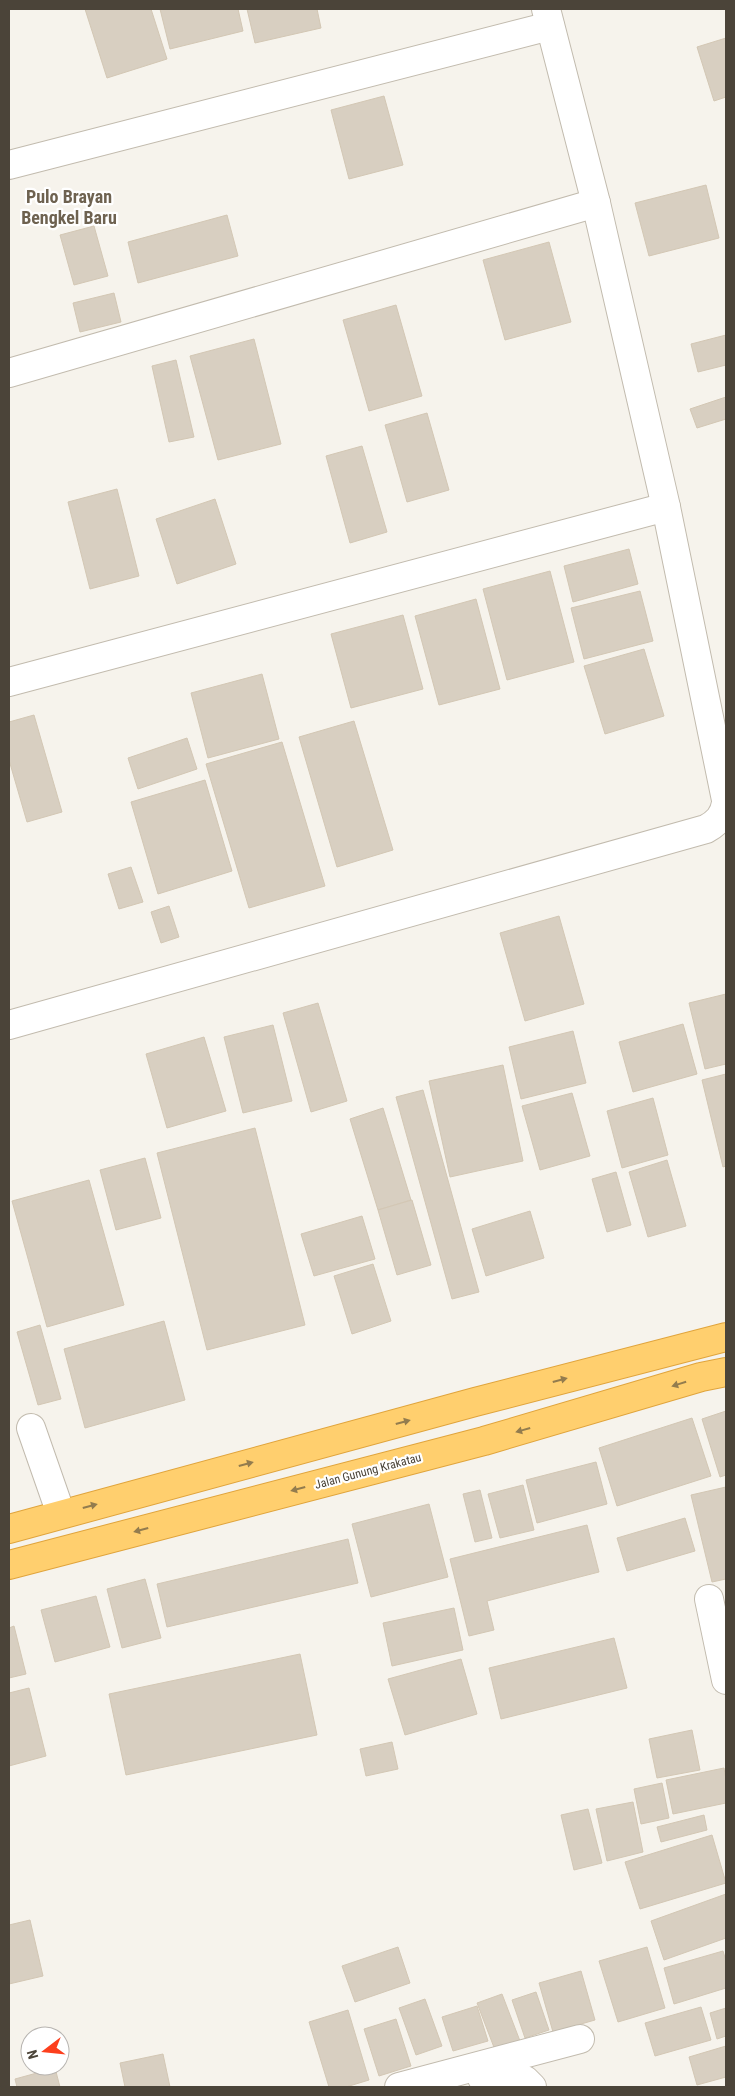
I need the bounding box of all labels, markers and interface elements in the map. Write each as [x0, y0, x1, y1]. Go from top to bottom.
district label: Pulo Brayan Bengkel Baru [21, 186, 117, 228]
one-way arrow [553, 1376, 568, 1384]
one-way arrow [671, 1381, 686, 1389]
one-way arrow [396, 1417, 411, 1425]
one-way arrow [516, 1427, 531, 1435]
street label: Jalan Gunung Krakatau [313, 1450, 423, 1492]
one-way arrow [239, 1460, 254, 1468]
one-way arrow [291, 1486, 306, 1494]
one-way arrow [82, 1502, 97, 1510]
one-way arrow [134, 1526, 149, 1534]
north arrow [20, 2026, 70, 2076]
text: N [24, 2048, 41, 2061]

